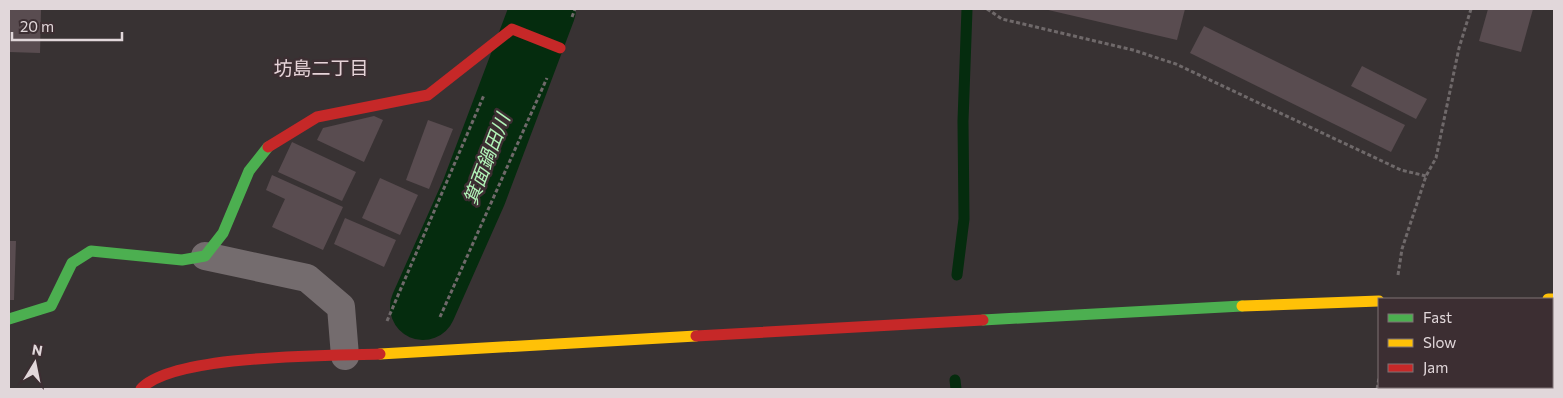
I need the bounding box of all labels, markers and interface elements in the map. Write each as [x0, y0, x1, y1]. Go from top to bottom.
scale bar [12, 10, 122, 42]
text: 20 m [20, 17, 54, 35]
district label: 坊島二丁目 [273, 56, 369, 79]
water label: 箕面鍋田川 [458, 109, 514, 207]
legend [1378, 298, 1553, 388]
text: Fast [1423, 308, 1452, 326]
text: Slow [1423, 333, 1456, 351]
north arrow [10, 338, 60, 388]
text: N [31, 340, 44, 359]
text: Jam [1423, 358, 1448, 376]

